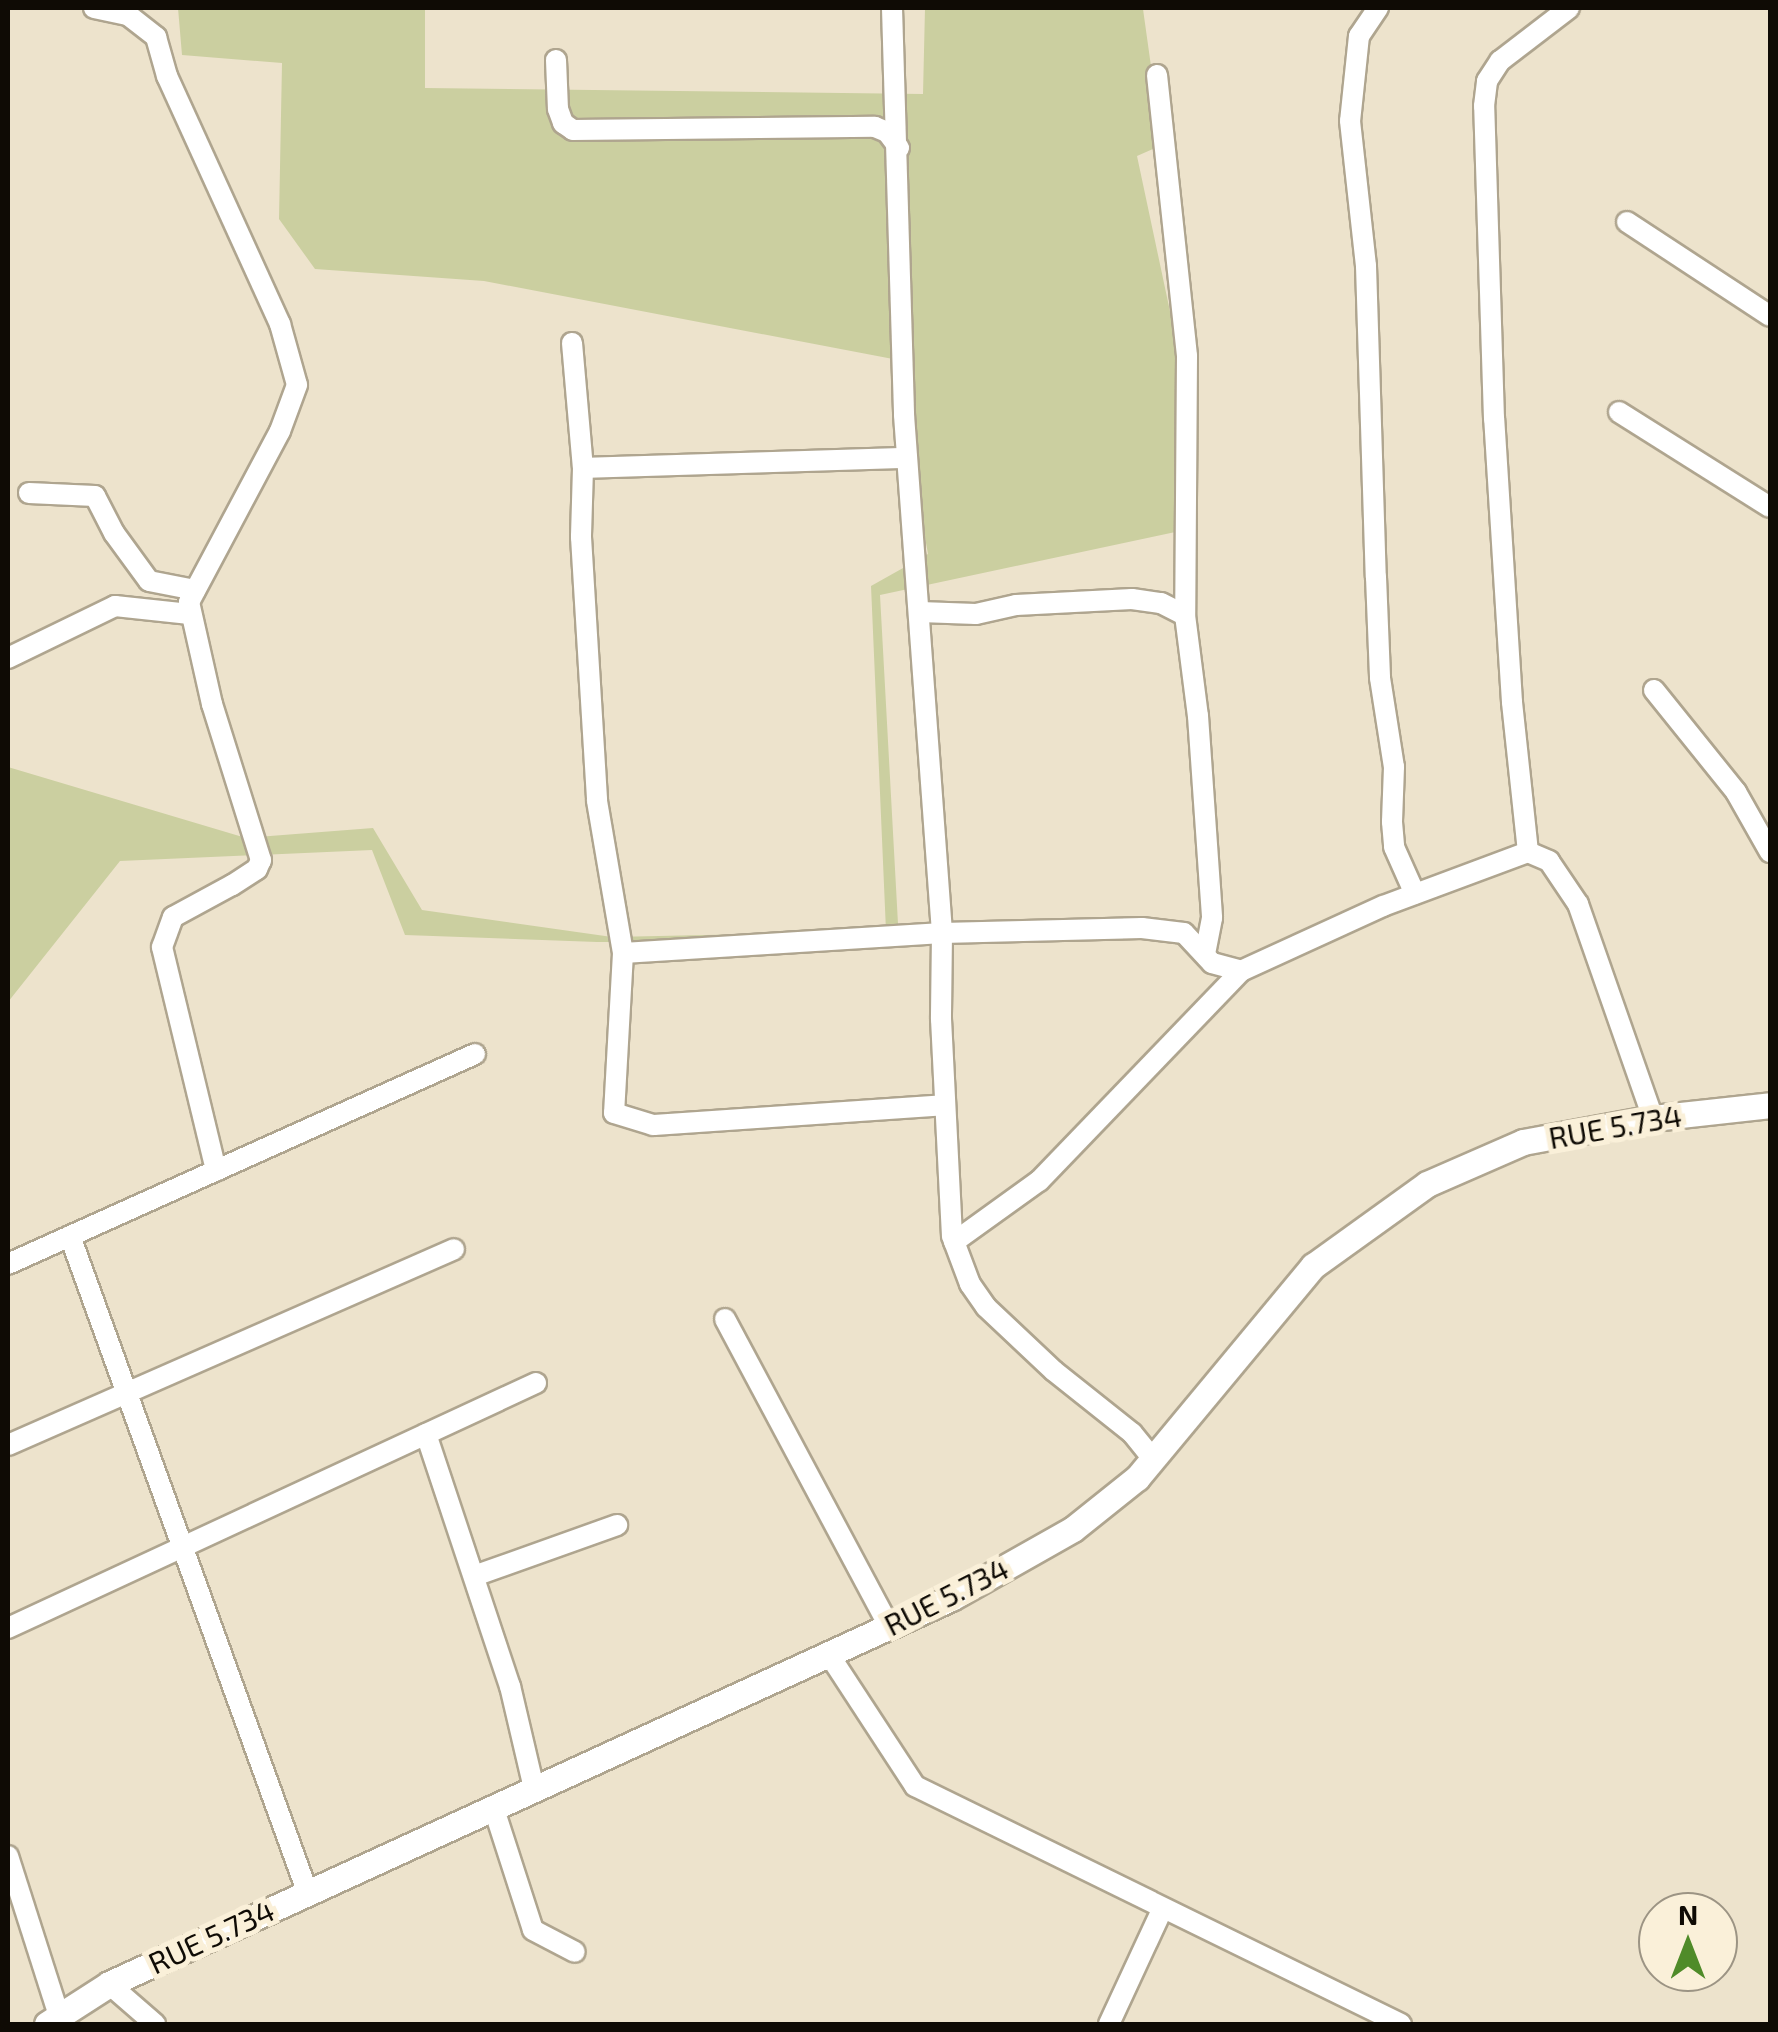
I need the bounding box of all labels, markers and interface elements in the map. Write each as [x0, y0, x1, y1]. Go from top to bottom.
street label: RUE 5.734 [1546, 1097, 1684, 1155]
street label: RUE 5.734 [878, 1549, 1014, 1643]
street label: RUE 5.734 [143, 1891, 279, 1981]
north arrow [1638, 1892, 1738, 1992]
text: N [1678, 1897, 1698, 1931]

